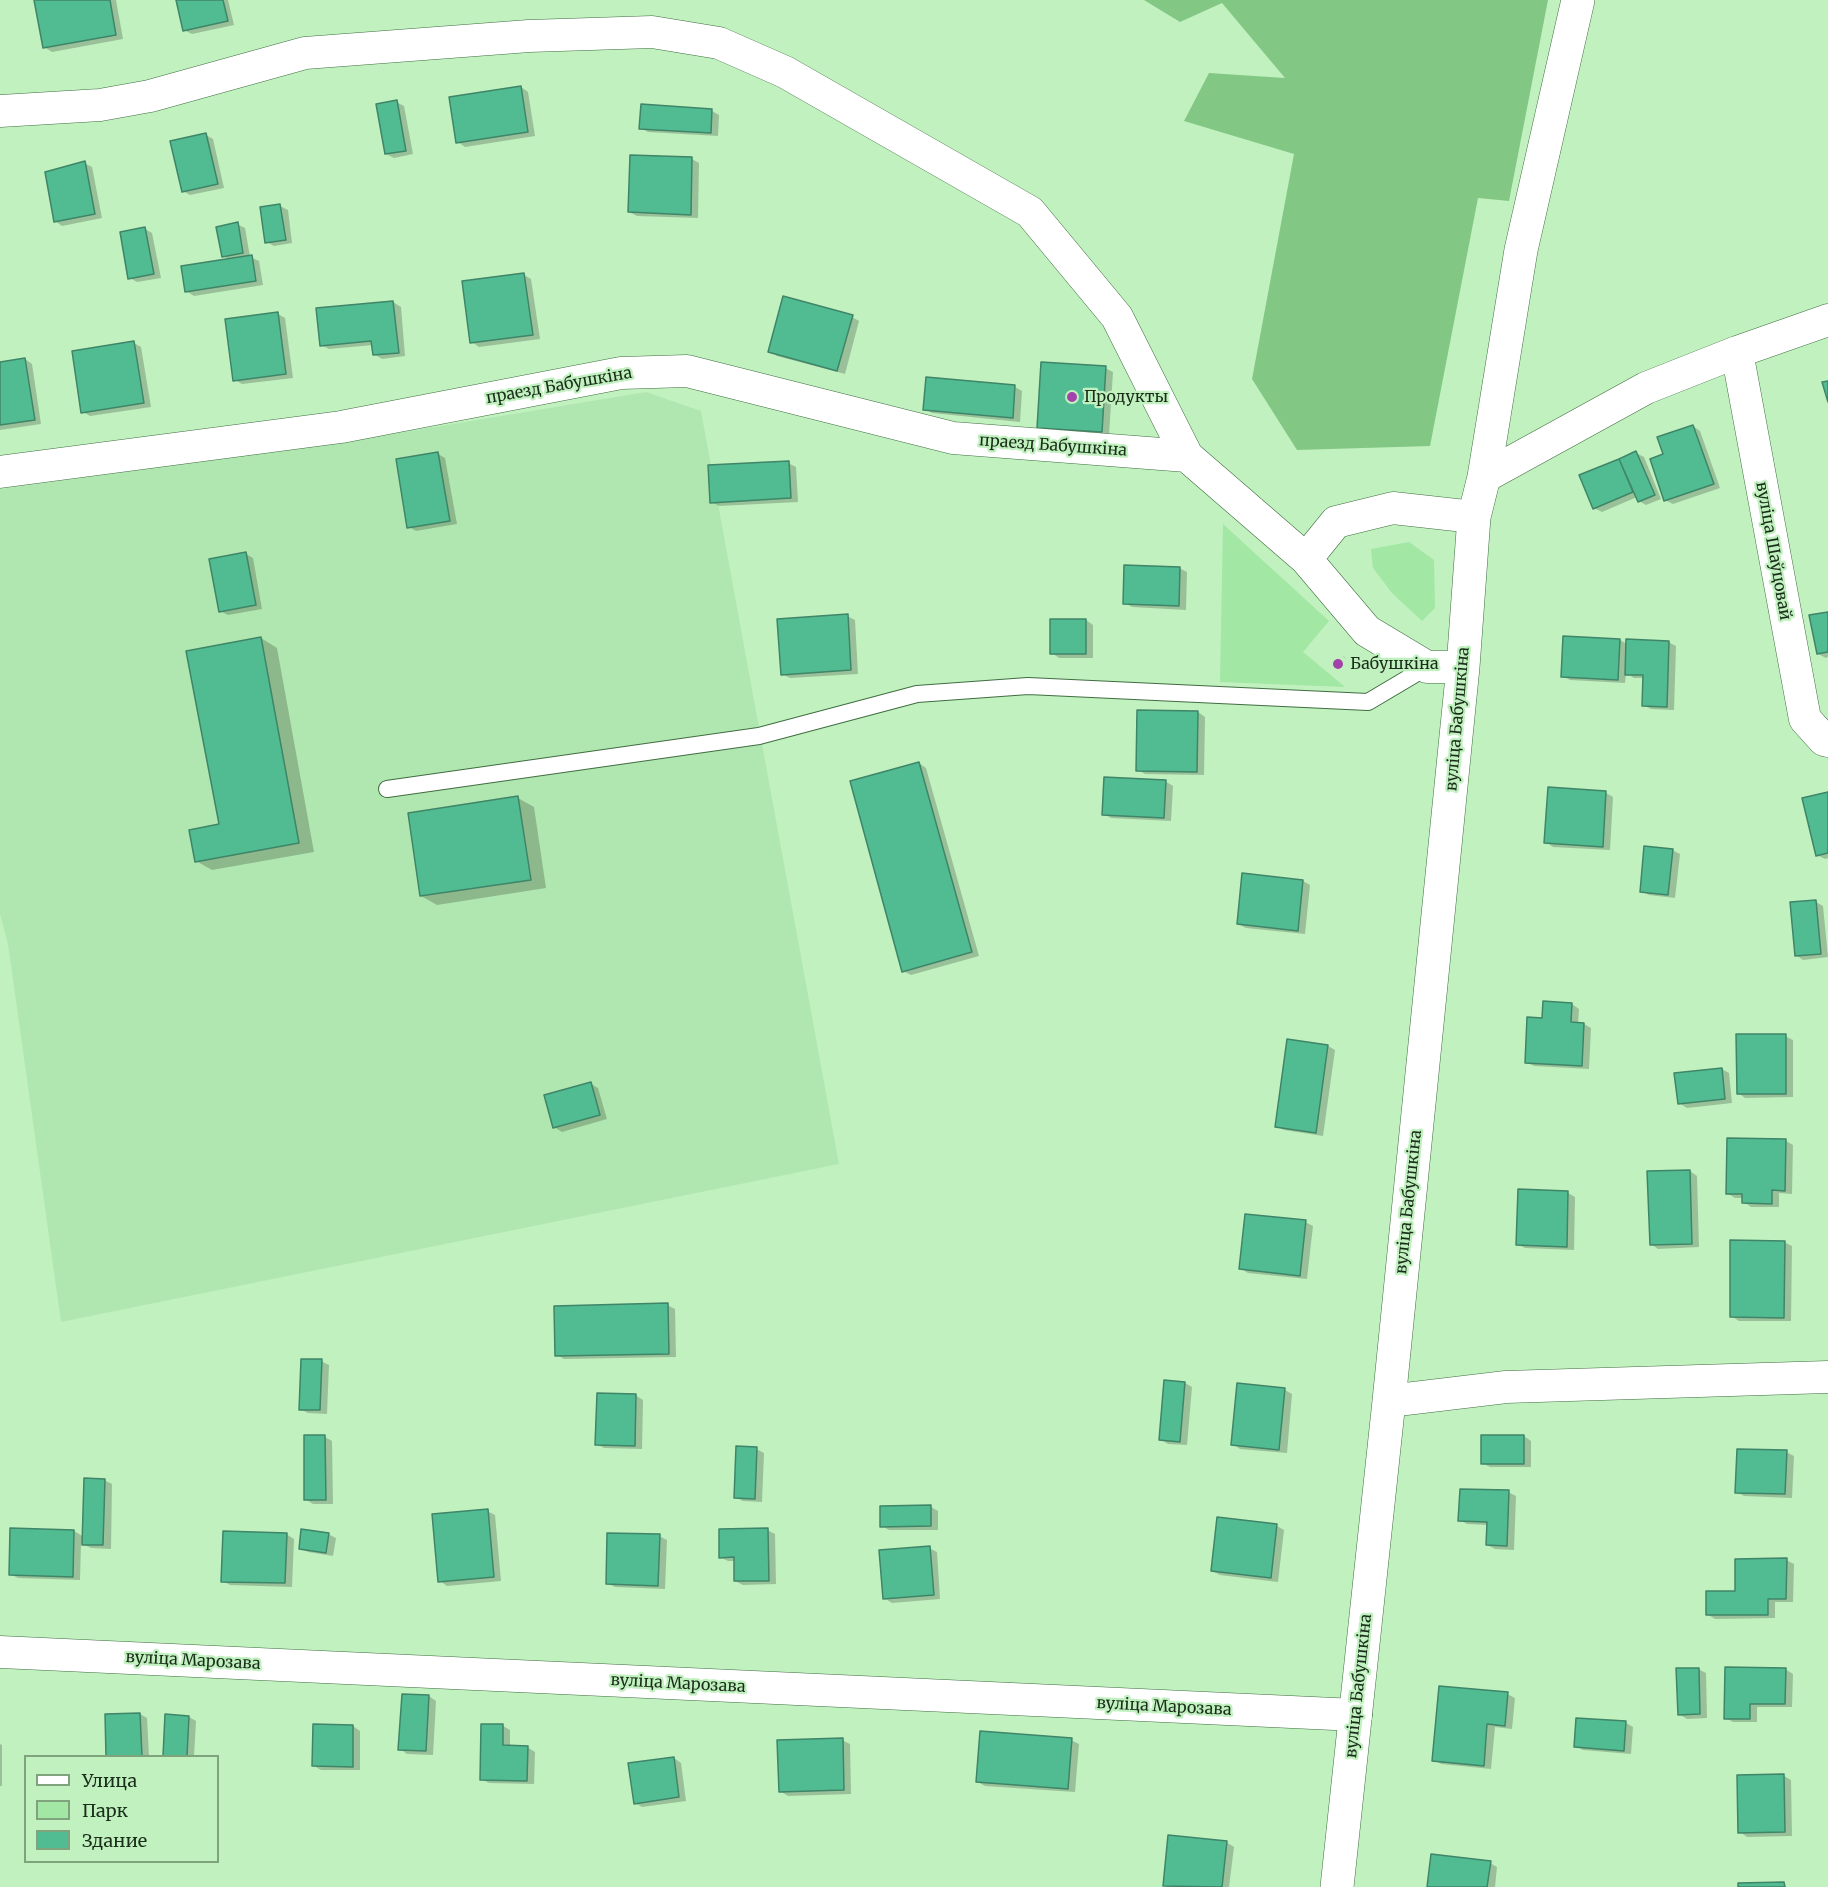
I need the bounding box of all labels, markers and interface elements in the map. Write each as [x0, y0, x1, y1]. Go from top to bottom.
street label: праезд Бабушкіна [484, 364, 634, 408]
place label: Продукты [1084, 387, 1168, 407]
marker: Продукты [1065, 390, 1079, 404]
street label: праезд Бабушкіна [979, 431, 1127, 461]
street label: вуліца Шаўцовай [1751, 480, 1795, 622]
street label: вуліца Бабушкіна [1442, 646, 1474, 792]
place label: Бабушкіна [1350, 654, 1439, 674]
marker: Бабушкіна [1331, 657, 1345, 671]
street label: вуліца Бабушкіна [1392, 1129, 1426, 1275]
street label: вуліца Бабушкіна [1342, 1613, 1376, 1759]
street label: вуліца Марозава [125, 1648, 261, 1674]
street label: вуліца Марозава [610, 1671, 746, 1697]
street label: вуліца Марозава [1096, 1694, 1232, 1720]
legend [24, 1755, 219, 1863]
text: Улица [82, 1769, 137, 1792]
text: Парк [82, 1799, 128, 1822]
text: Здание [82, 1829, 147, 1852]

